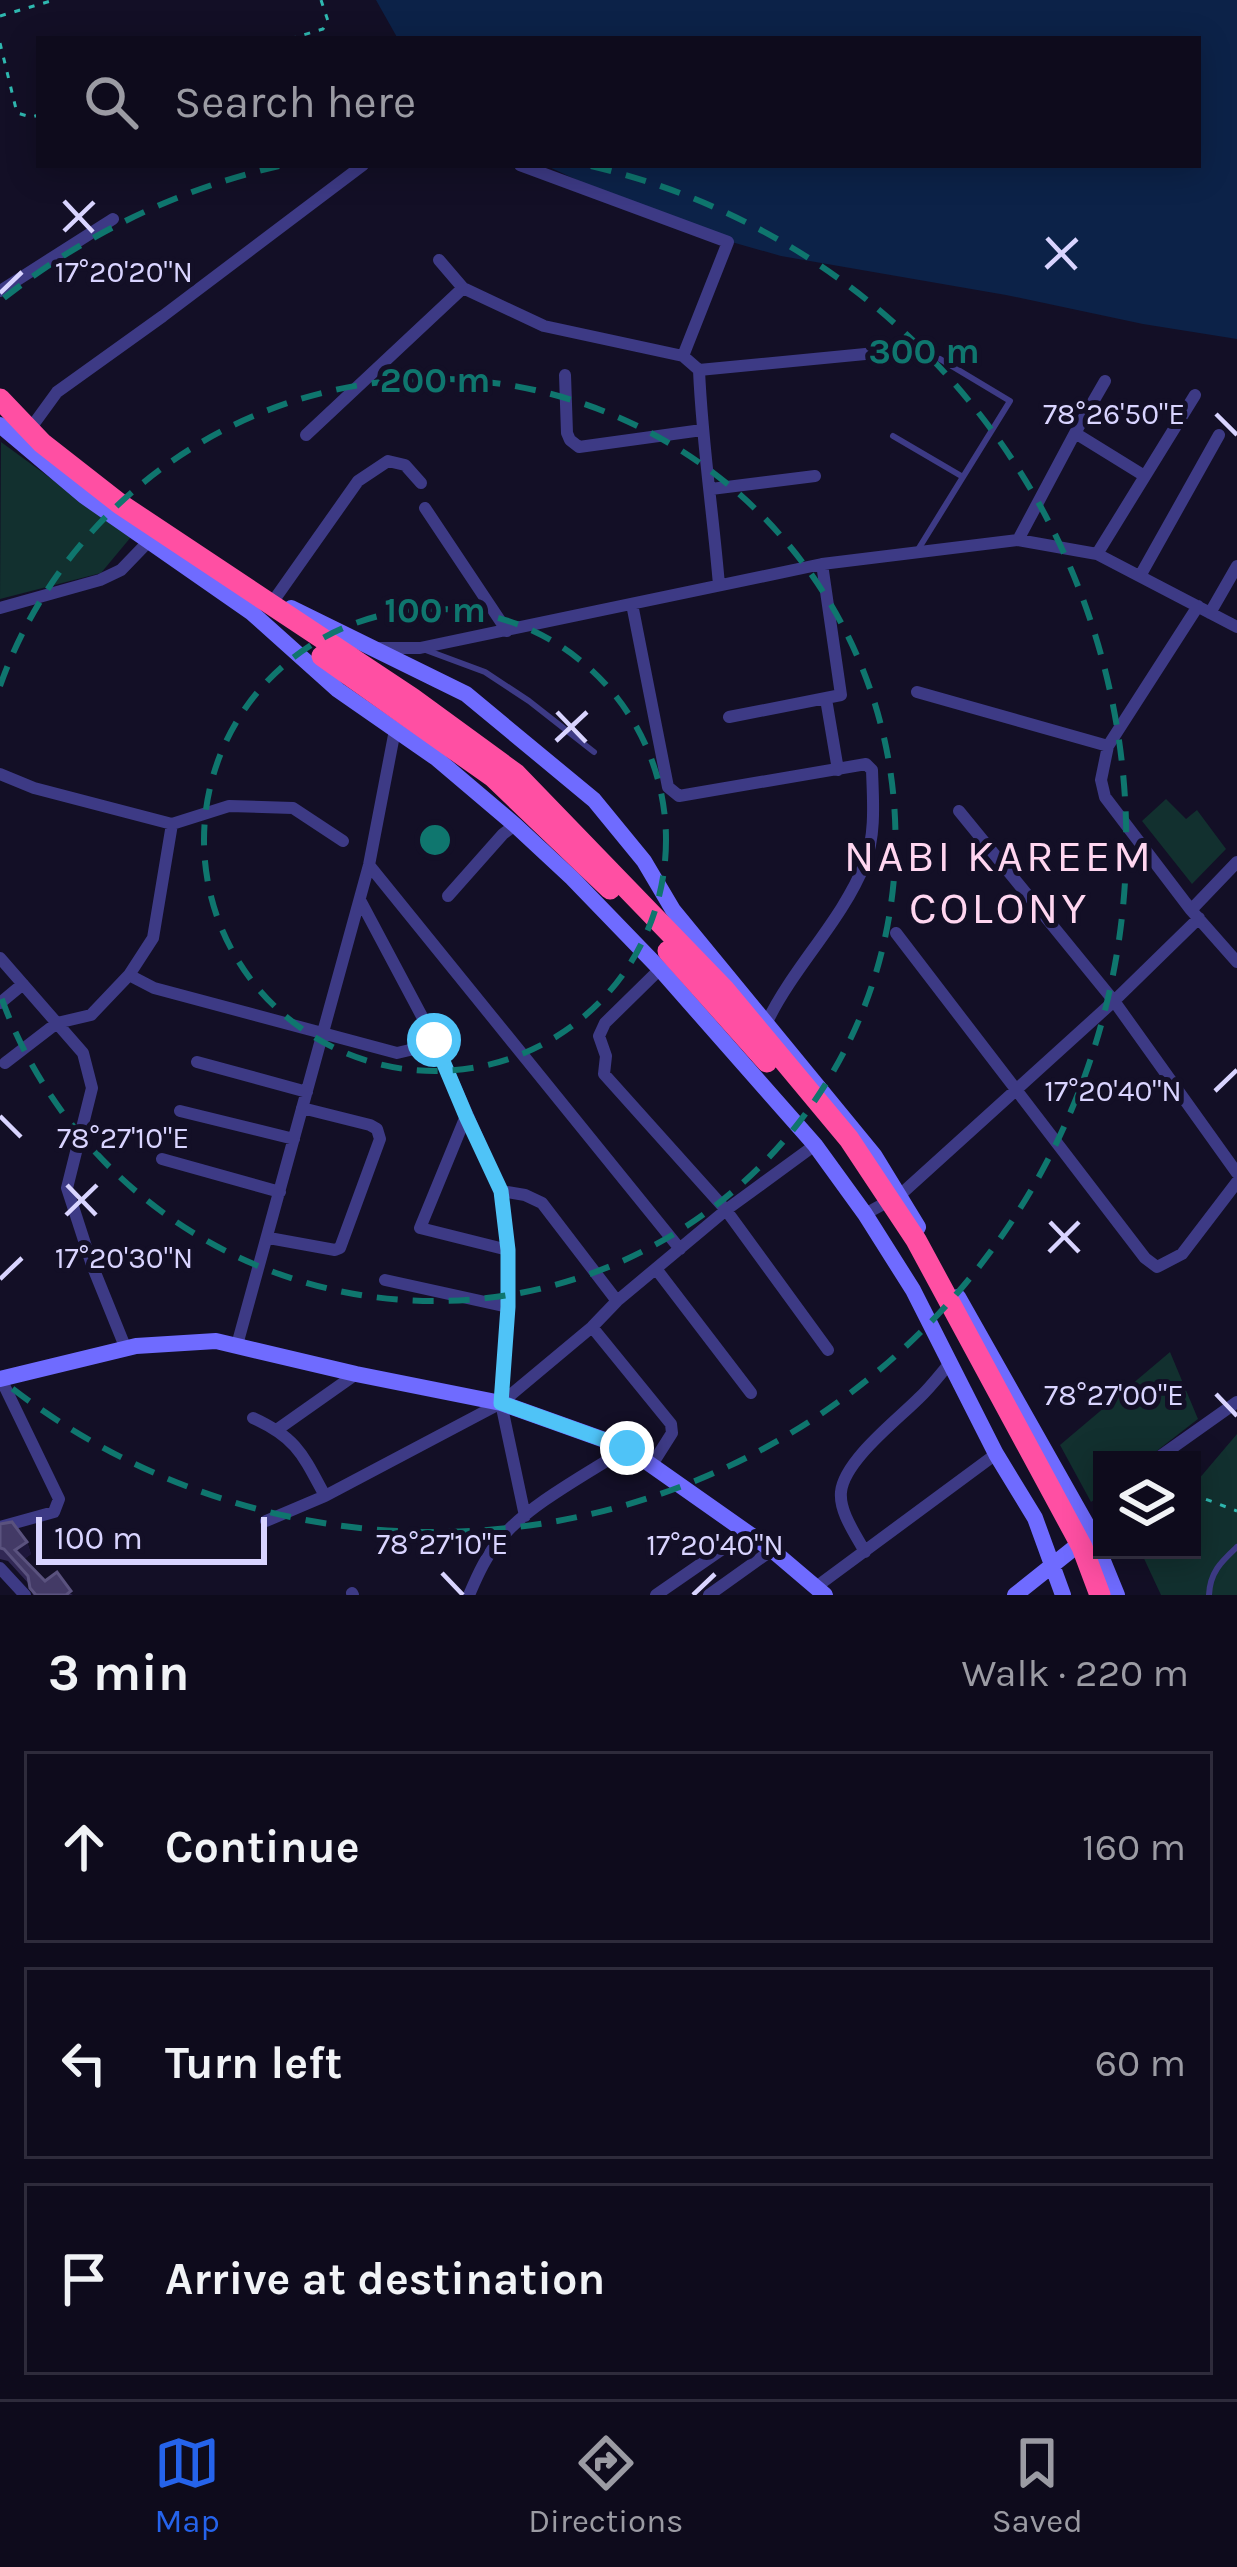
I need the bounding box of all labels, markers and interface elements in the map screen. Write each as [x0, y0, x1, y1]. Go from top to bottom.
search box [36, 36, 1201, 168]
icon: search [78, 69, 144, 135]
text: Search here [174, 76, 416, 128]
text: 17°20'20"N [55, 254, 193, 290]
text: 300 m [868, 330, 980, 372]
text: 200 m [380, 359, 490, 401]
text: 78°26'50"E [1043, 396, 1185, 432]
text: 100 m [384, 589, 486, 631]
centre of rings [414, 819, 456, 861]
district label: NABI KAREEM COLONY [844, 830, 1154, 934]
route start [407, 1013, 461, 1067]
text: 17°20'40"N [1044, 1073, 1182, 1109]
text: 78°27'10"E [57, 1120, 189, 1156]
text: 17°20'30"N [55, 1240, 193, 1276]
text: 78°27'00"E [1044, 1377, 1184, 1413]
route end [600, 1421, 654, 1475]
map controls [1093, 1451, 1201, 1559]
button: layers [1093, 1451, 1201, 1559]
scale bar [36, 1511, 267, 1564]
text: 100 m [54, 1519, 143, 1557]
text: 78°27'10"E [376, 1526, 508, 1562]
text: 17°20'40"N [646, 1527, 784, 1563]
text: 3 min [48, 1643, 190, 1703]
text: Walk · 220 m [961, 1650, 1189, 1696]
icon: ahead [51, 1814, 117, 1880]
text: Continue [165, 1821, 360, 1873]
text: 160 m [1082, 1824, 1186, 1870]
icon: left [51, 2030, 117, 2096]
text: Turn left [165, 2037, 342, 2089]
text: 60 m [1095, 2040, 1186, 2086]
icon: arrive [51, 2246, 117, 2312]
text: Arrive at destination [165, 2253, 605, 2305]
tab: Map [154, 2430, 220, 2540]
tab: Directions [528, 2430, 683, 2540]
tab: Saved [992, 2430, 1083, 2540]

